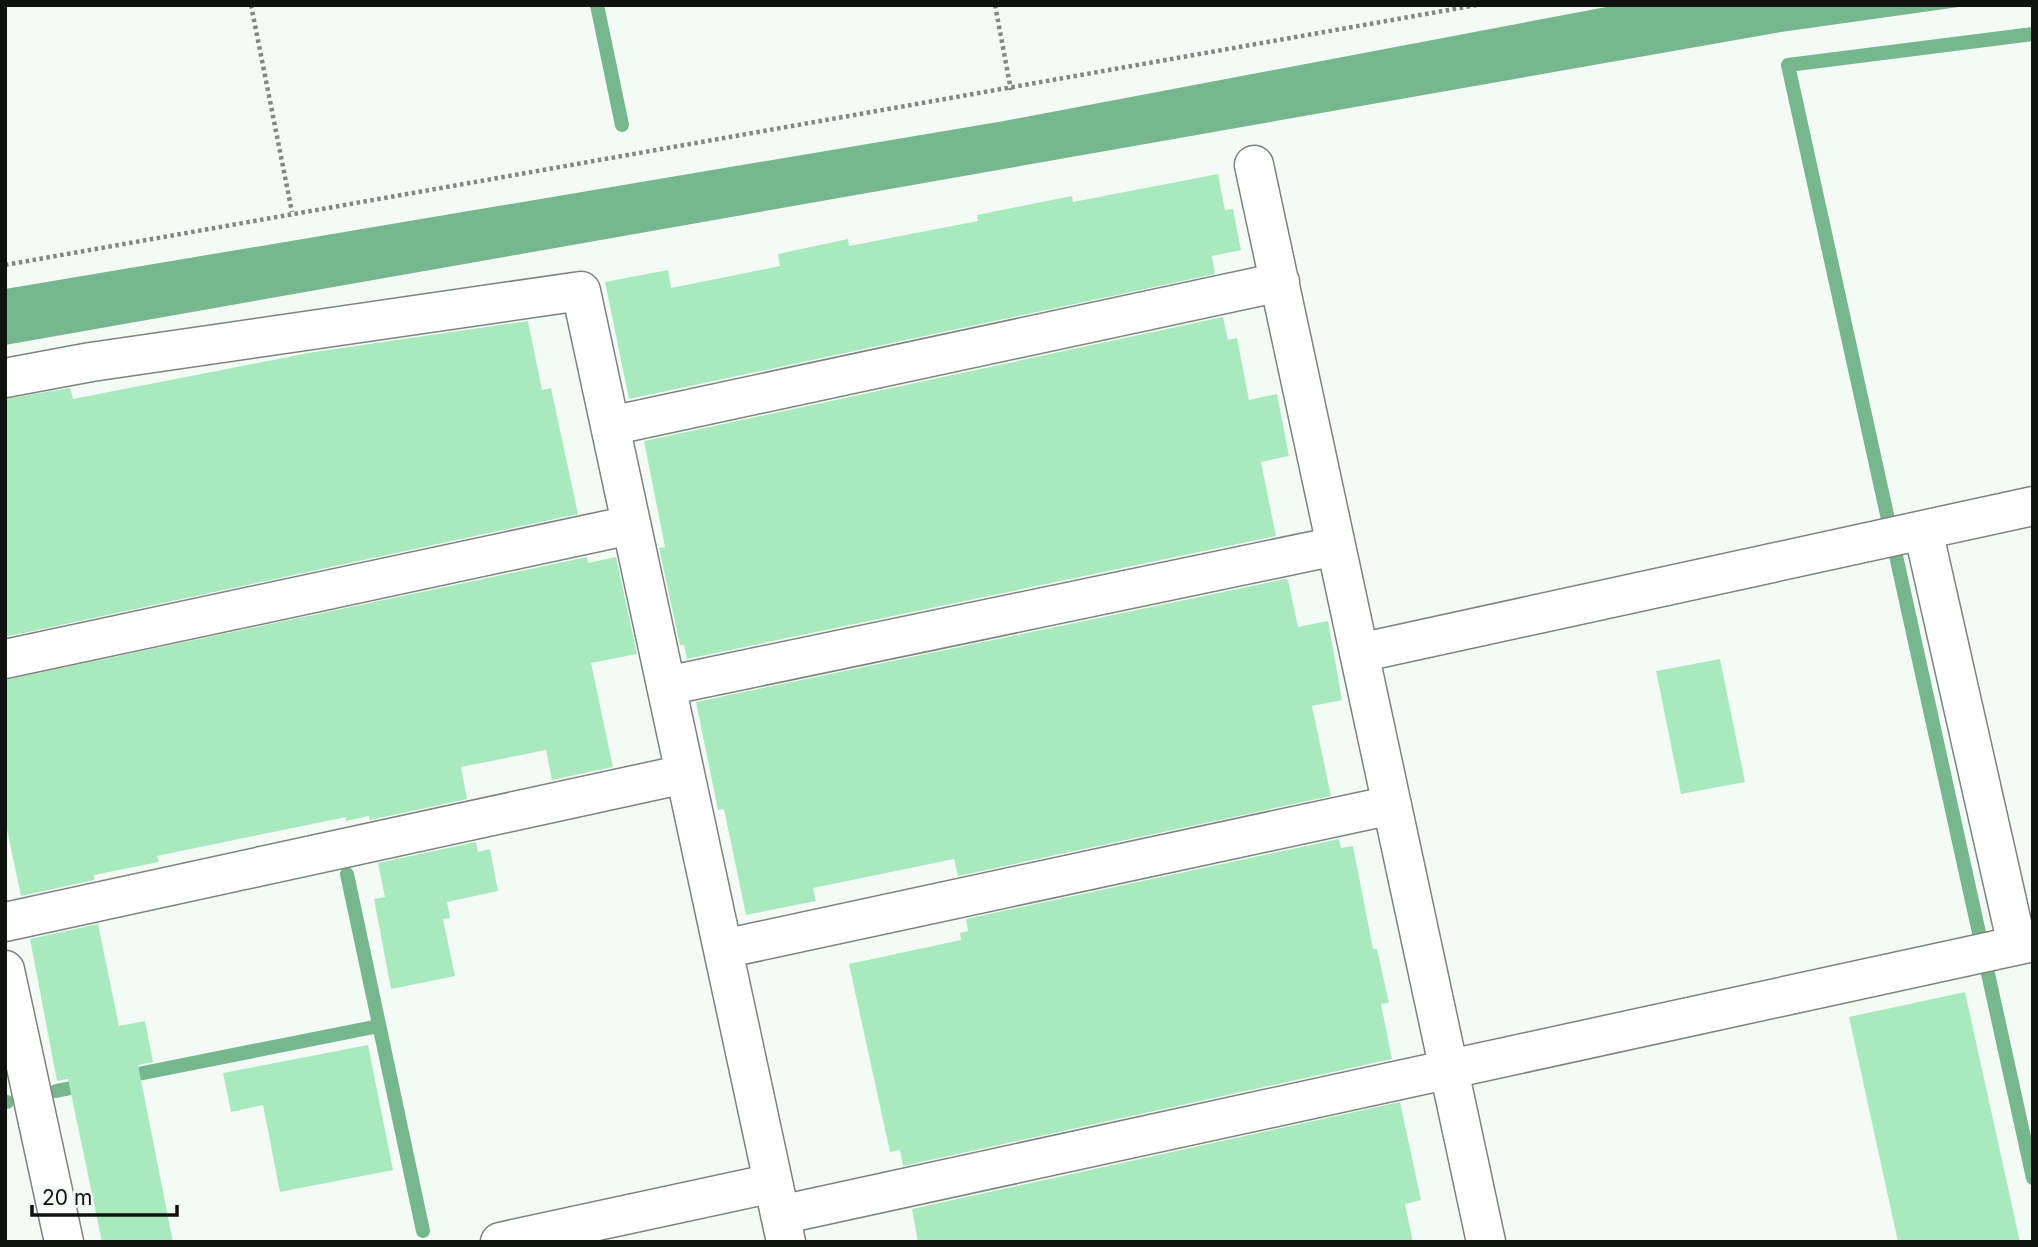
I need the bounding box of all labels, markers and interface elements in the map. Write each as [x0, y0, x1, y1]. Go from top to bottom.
scale bar [32, 1174, 177, 1218]
text: 20 m [42, 1185, 92, 1210]

